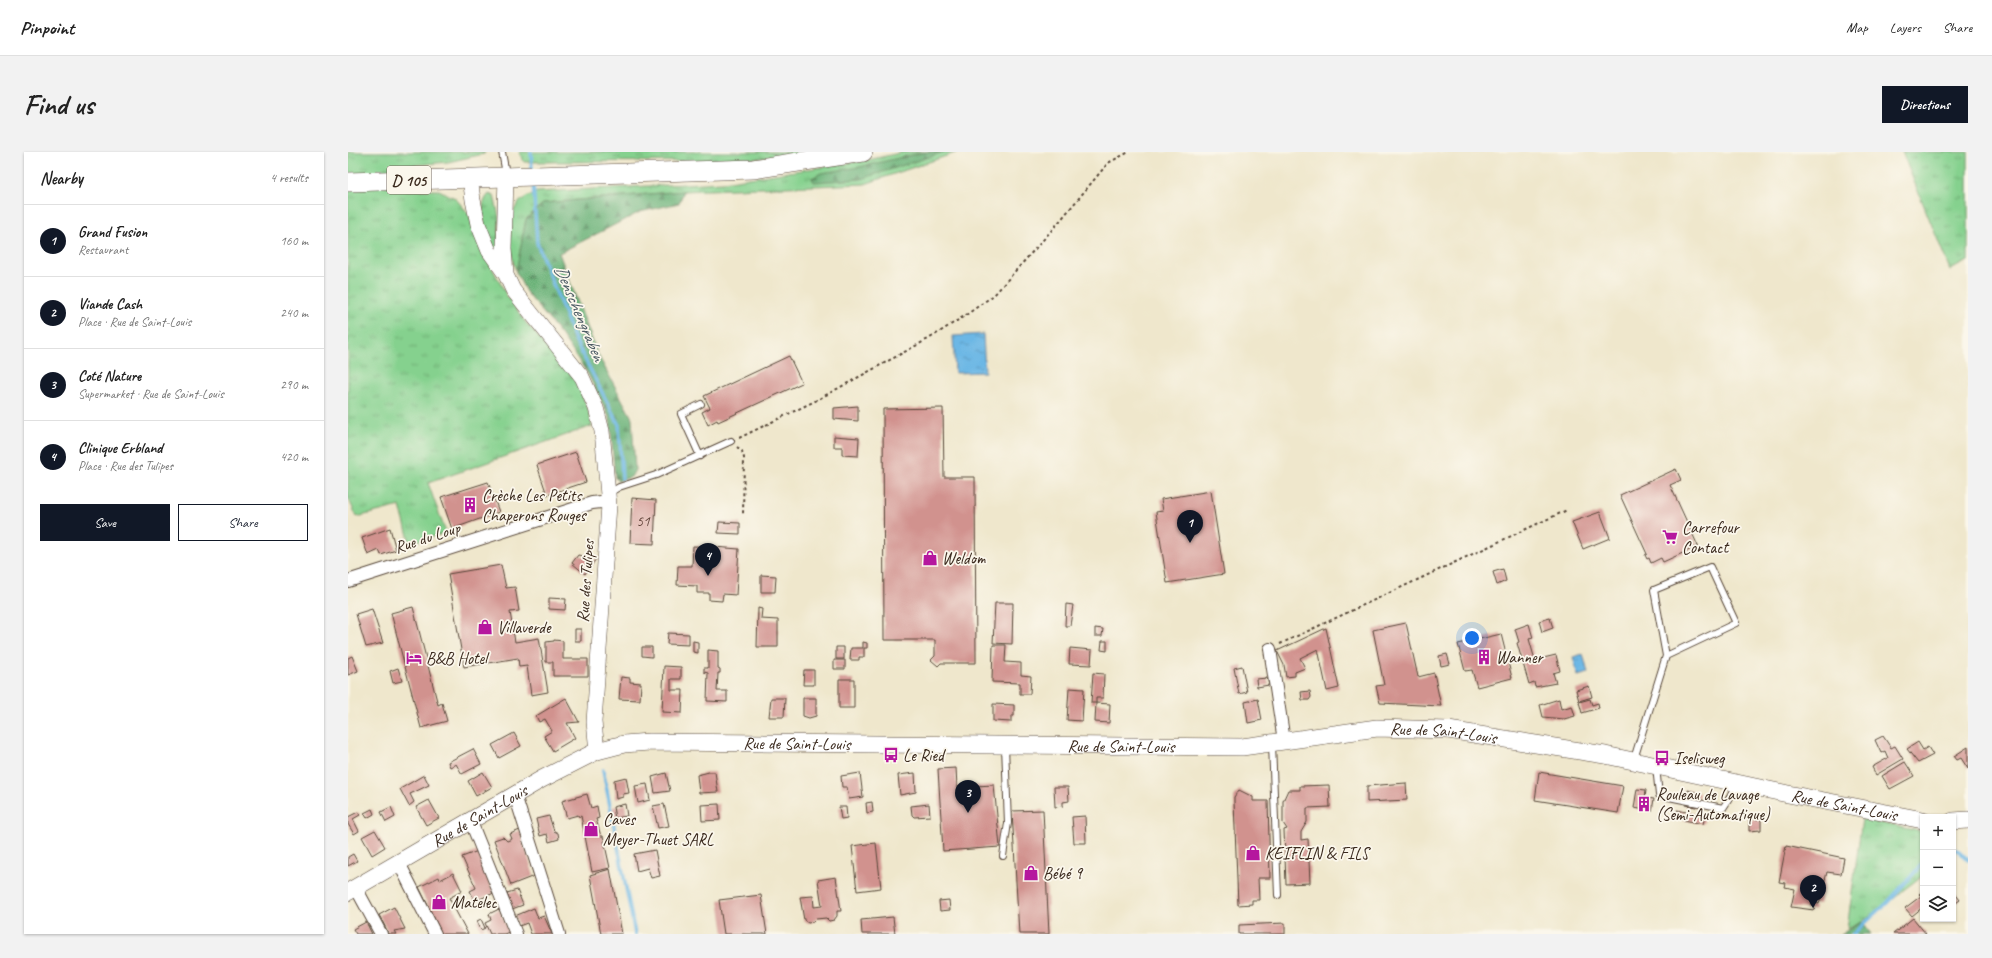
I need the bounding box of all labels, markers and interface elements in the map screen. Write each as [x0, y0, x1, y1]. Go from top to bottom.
text: Pinpoint [20, 16, 74, 40]
text: Map [1846, 19, 1868, 36]
text: Layers [1890, 19, 1921, 36]
text: Share [1943, 19, 1972, 36]
button: Directions [1882, 86, 1968, 123]
text: Find us [24, 87, 94, 122]
road number: D 105 [387, 166, 431, 194]
text: Nearby [40, 168, 83, 189]
text: 4 results [270, 170, 308, 186]
text: Grand Fusion [78, 223, 147, 242]
text: 1 [50, 233, 56, 249]
text: 160 m [280, 233, 308, 249]
text: Restaurant [78, 242, 128, 258]
water label: Denschengraben [550, 262, 611, 366]
text: Viande Cash [78, 295, 142, 314]
text: 2 [50, 305, 56, 321]
text: 240 m [280, 305, 308, 321]
text: Place · Rue de Saint-Louis [78, 314, 191, 330]
text: Coté Nature [78, 367, 141, 386]
text: 3 [50, 377, 56, 393]
text: 290 m [280, 377, 308, 393]
text: Supermarket · Rue de Saint-Louis [78, 386, 224, 402]
text: Clinique Erbland [78, 439, 162, 458]
text: 4 [50, 449, 56, 465]
text: 420 m [280, 449, 308, 465]
text: Place · Rue des Tulipes [78, 458, 173, 474]
place label: Crèche Les Petits Chaperons Rouges [482, 485, 588, 526]
building icon: Crèche Les Petits Chaperons Rouges [461, 496, 479, 514]
button: Save [40, 504, 170, 541]
button: Share [178, 504, 308, 541]
pin: 1 [1177, 510, 1203, 543]
house number: 51 [636, 512, 651, 531]
street label: Rue du Loup [392, 517, 464, 558]
place label: Carrefour Contact [1682, 517, 1740, 558]
supermarket icon: Carrefour Contact [1661, 528, 1679, 546]
street label: Rue des Tulipes [572, 538, 599, 623]
pin: 4 [695, 543, 721, 576]
place label: Weldom [942, 548, 986, 569]
shop icon: Weldom [921, 549, 939, 567]
place label: Villaverde [497, 617, 552, 638]
shop icon: Villaverde [476, 618, 494, 636]
your location [1462, 628, 1482, 648]
place label: Wanner [1496, 647, 1544, 668]
place label: B&B Hotel [426, 648, 490, 669]
building icon: Wanner [1475, 648, 1493, 666]
hotel icon: B&B Hotel [405, 649, 423, 667]
street label: Rue de Saint-Louis [1390, 718, 1500, 749]
street label: Rue de Saint-Louis [743, 733, 853, 755]
street label: Rue de Saint-Louis [1067, 736, 1177, 757]
place label: Le Ried [903, 745, 946, 766]
bus stop icon: Le Ried [882, 746, 900, 764]
place label: Iselisweg [1674, 748, 1726, 769]
bus stop icon: Iselisweg [1653, 749, 1671, 767]
street label: Rue de Saint-Louis [428, 779, 533, 852]
pin: 3 [955, 780, 981, 813]
place label: Rouleau de Lavage (Semi-Automatique) [1656, 784, 1771, 825]
street label: Rue de Saint-Louis [1790, 785, 1901, 826]
building icon: Rouleau de Lavage (Semi-Automatique) [1635, 795, 1653, 813]
place label: Caves Meyer-Thuet SARL [603, 809, 714, 850]
map controls [1920, 814, 1956, 922]
button: + [1920, 814, 1956, 850]
shop icon: Caves Meyer-Thuet SARL [582, 820, 600, 838]
place label: KEIFLIN & FILS [1265, 843, 1371, 864]
shop icon: KEIFLIN & FILS [1244, 844, 1262, 862]
button: − [1920, 850, 1956, 886]
place label: Bébé 9 [1043, 863, 1083, 884]
shop icon: Bébé 9 [1022, 864, 1040, 882]
pin: 2 [1800, 875, 1826, 908]
button: layers [1920, 886, 1956, 922]
place label: Matelec [451, 892, 497, 913]
shop icon: Matelec [430, 893, 448, 911]

